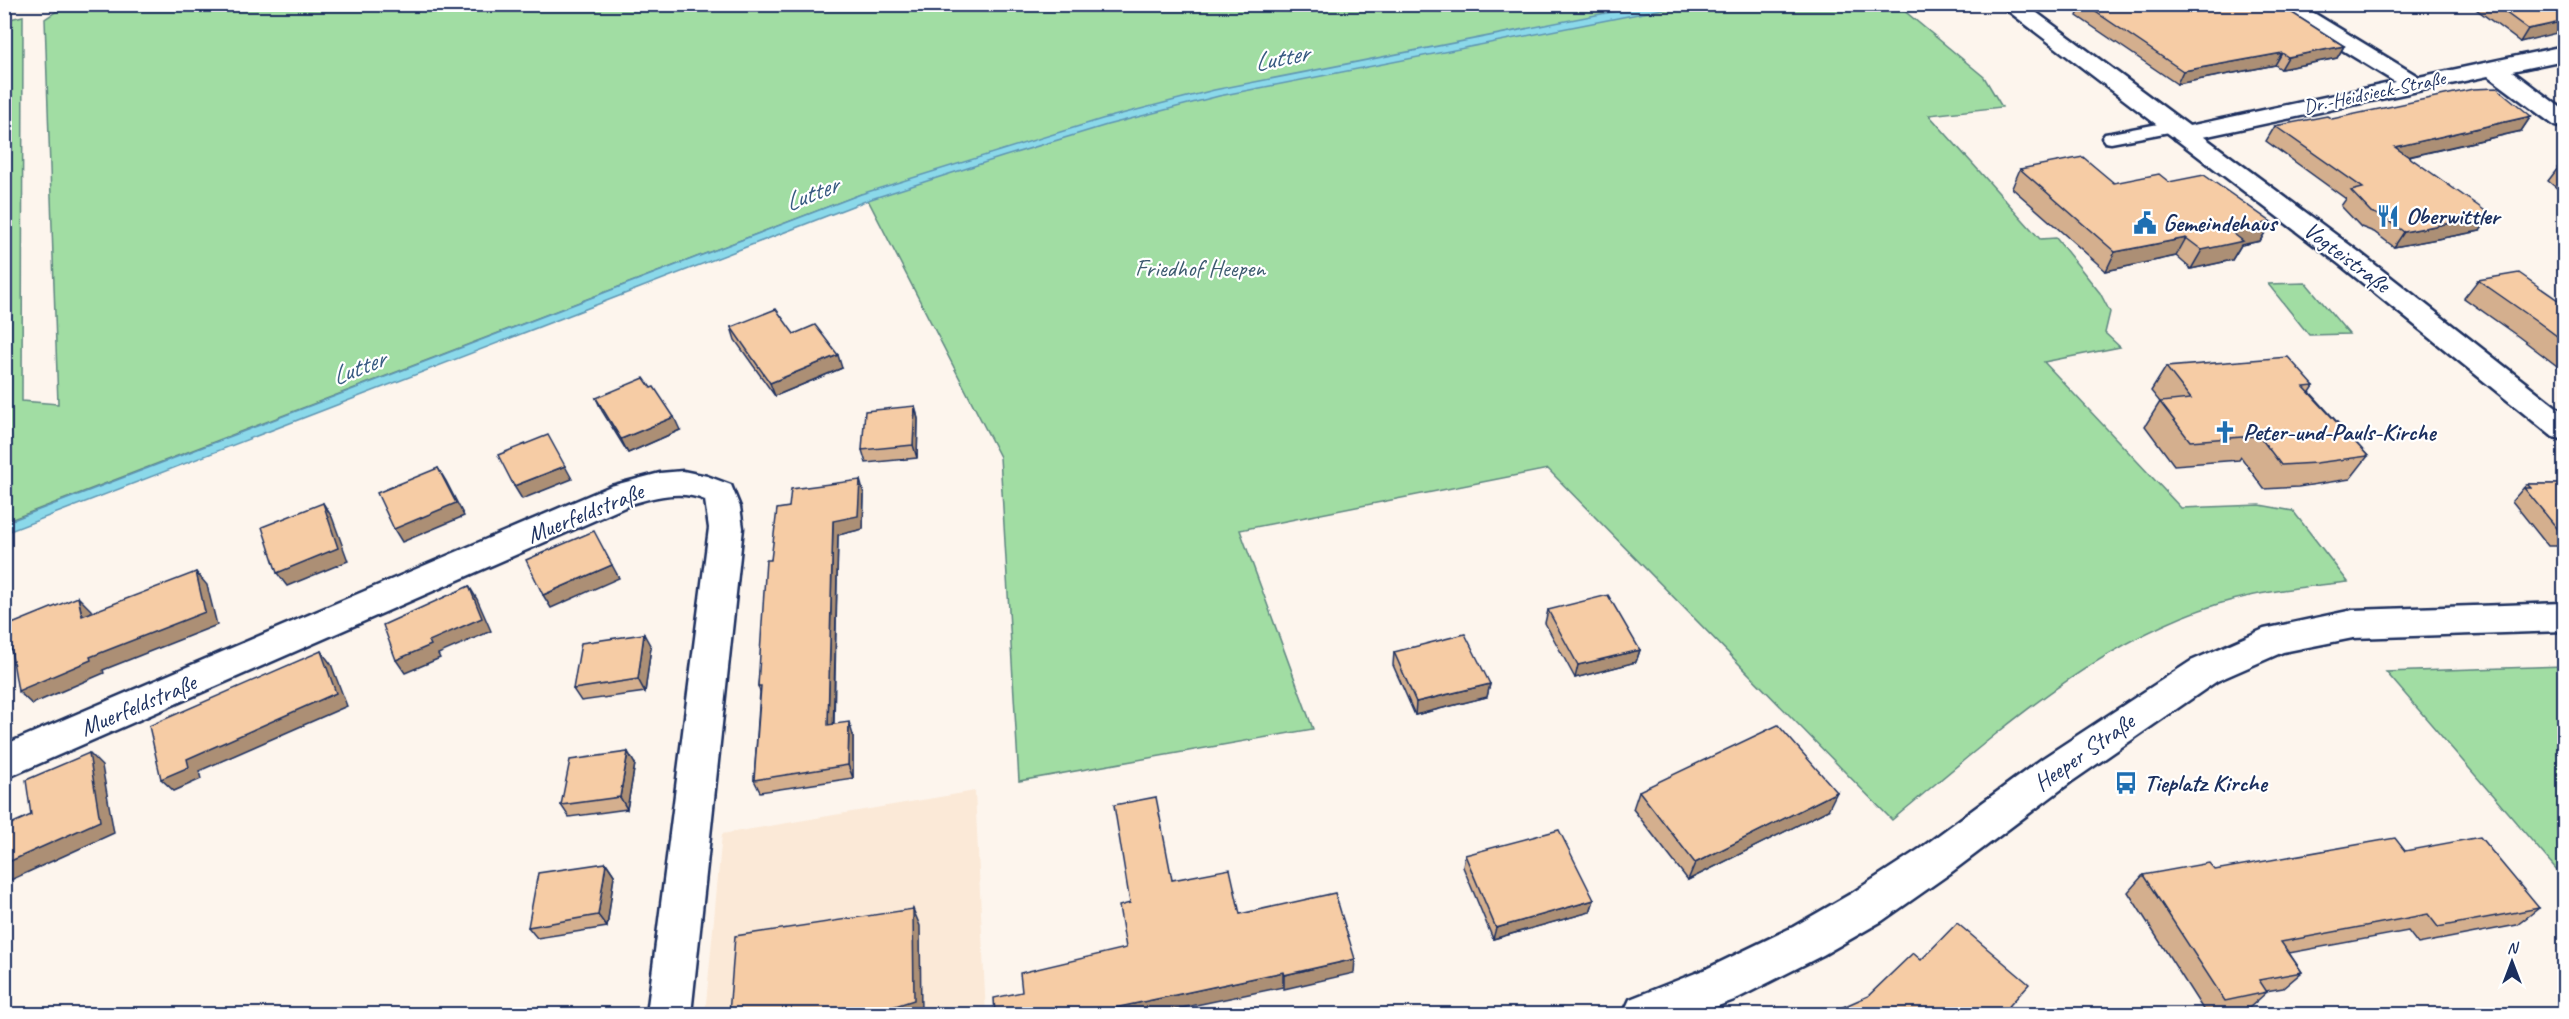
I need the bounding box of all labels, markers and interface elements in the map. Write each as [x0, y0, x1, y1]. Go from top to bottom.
water label: Lutter [1251, 35, 1316, 79]
street label: Dr.-Heidsieck-Straße [2301, 65, 2449, 120]
water label: Lutter [780, 167, 847, 219]
place label: Oberwittler [2406, 201, 2502, 231]
restaurant icon: Oberwittler [2375, 203, 2401, 229]
place label: Gemeindehaus [2163, 208, 2279, 238]
public building icon: Gemeindehaus [2132, 210, 2158, 236]
street label: Vogteistraße [2298, 215, 2398, 301]
park label: Friedhof Heepen [1135, 253, 1266, 283]
water label: Lutter [327, 341, 394, 393]
place label: Peter-und-Pauls-Kirche [2243, 417, 2437, 447]
church icon: Peter-und-Pauls-Kirche [2212, 419, 2238, 445]
street label: Muerfeldstraße [522, 475, 650, 550]
street label: Muerfeldstraße [75, 666, 203, 743]
street label: Heeper Straße [2028, 705, 2142, 798]
place label: Tieplatz Kirche [2144, 768, 2269, 798]
bus stop icon: Tieplatz Kirche [2113, 770, 2139, 796]
north arrow [2482, 932, 2542, 992]
text: N [2507, 938, 2520, 958]

